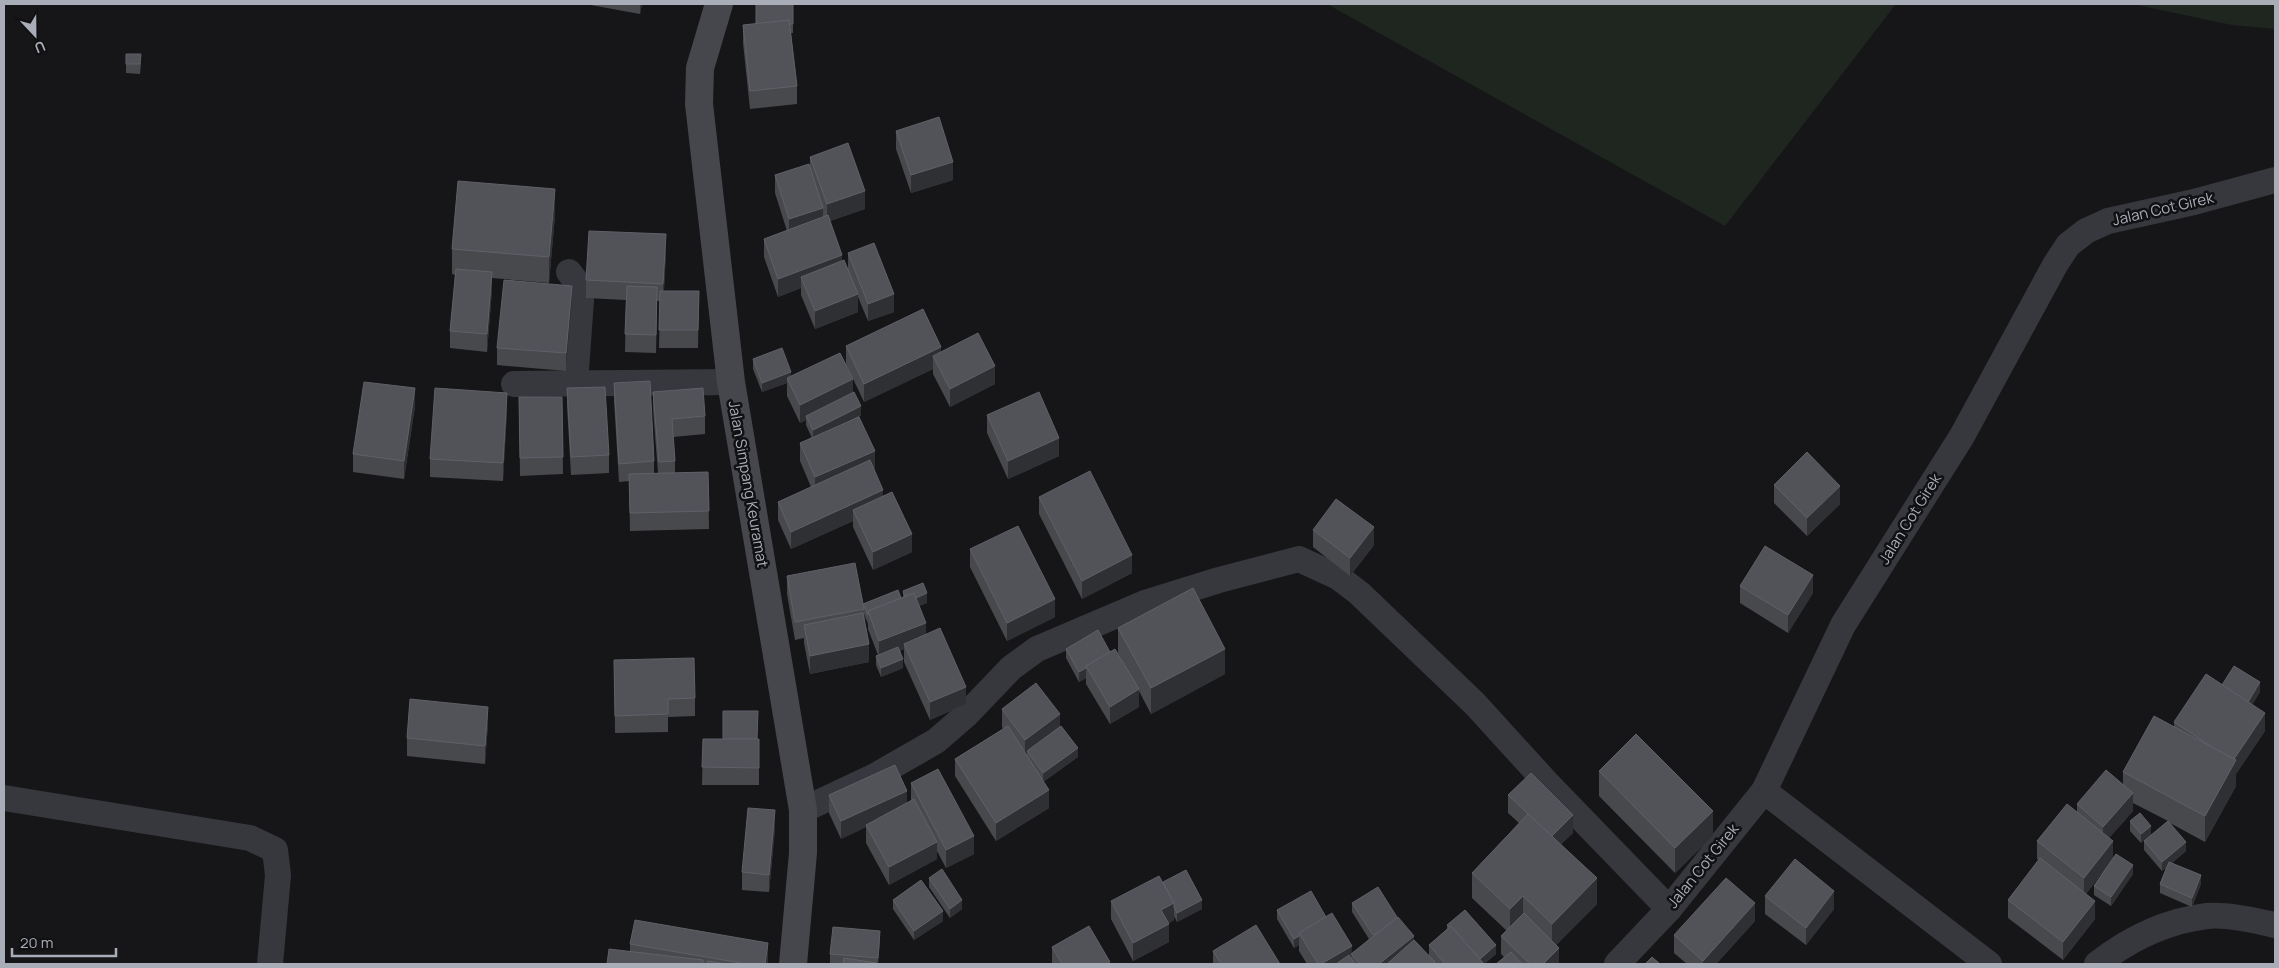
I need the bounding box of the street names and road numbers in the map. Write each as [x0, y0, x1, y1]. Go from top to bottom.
street label: Jalan Cot Girek [2110, 187, 2216, 230]
street label: Jalan Simpang Keuramat [723, 399, 774, 569]
street label: Jalan Cot Girek [1873, 469, 1946, 568]
street label: Jalan Cot Girek [1662, 819, 1744, 912]

